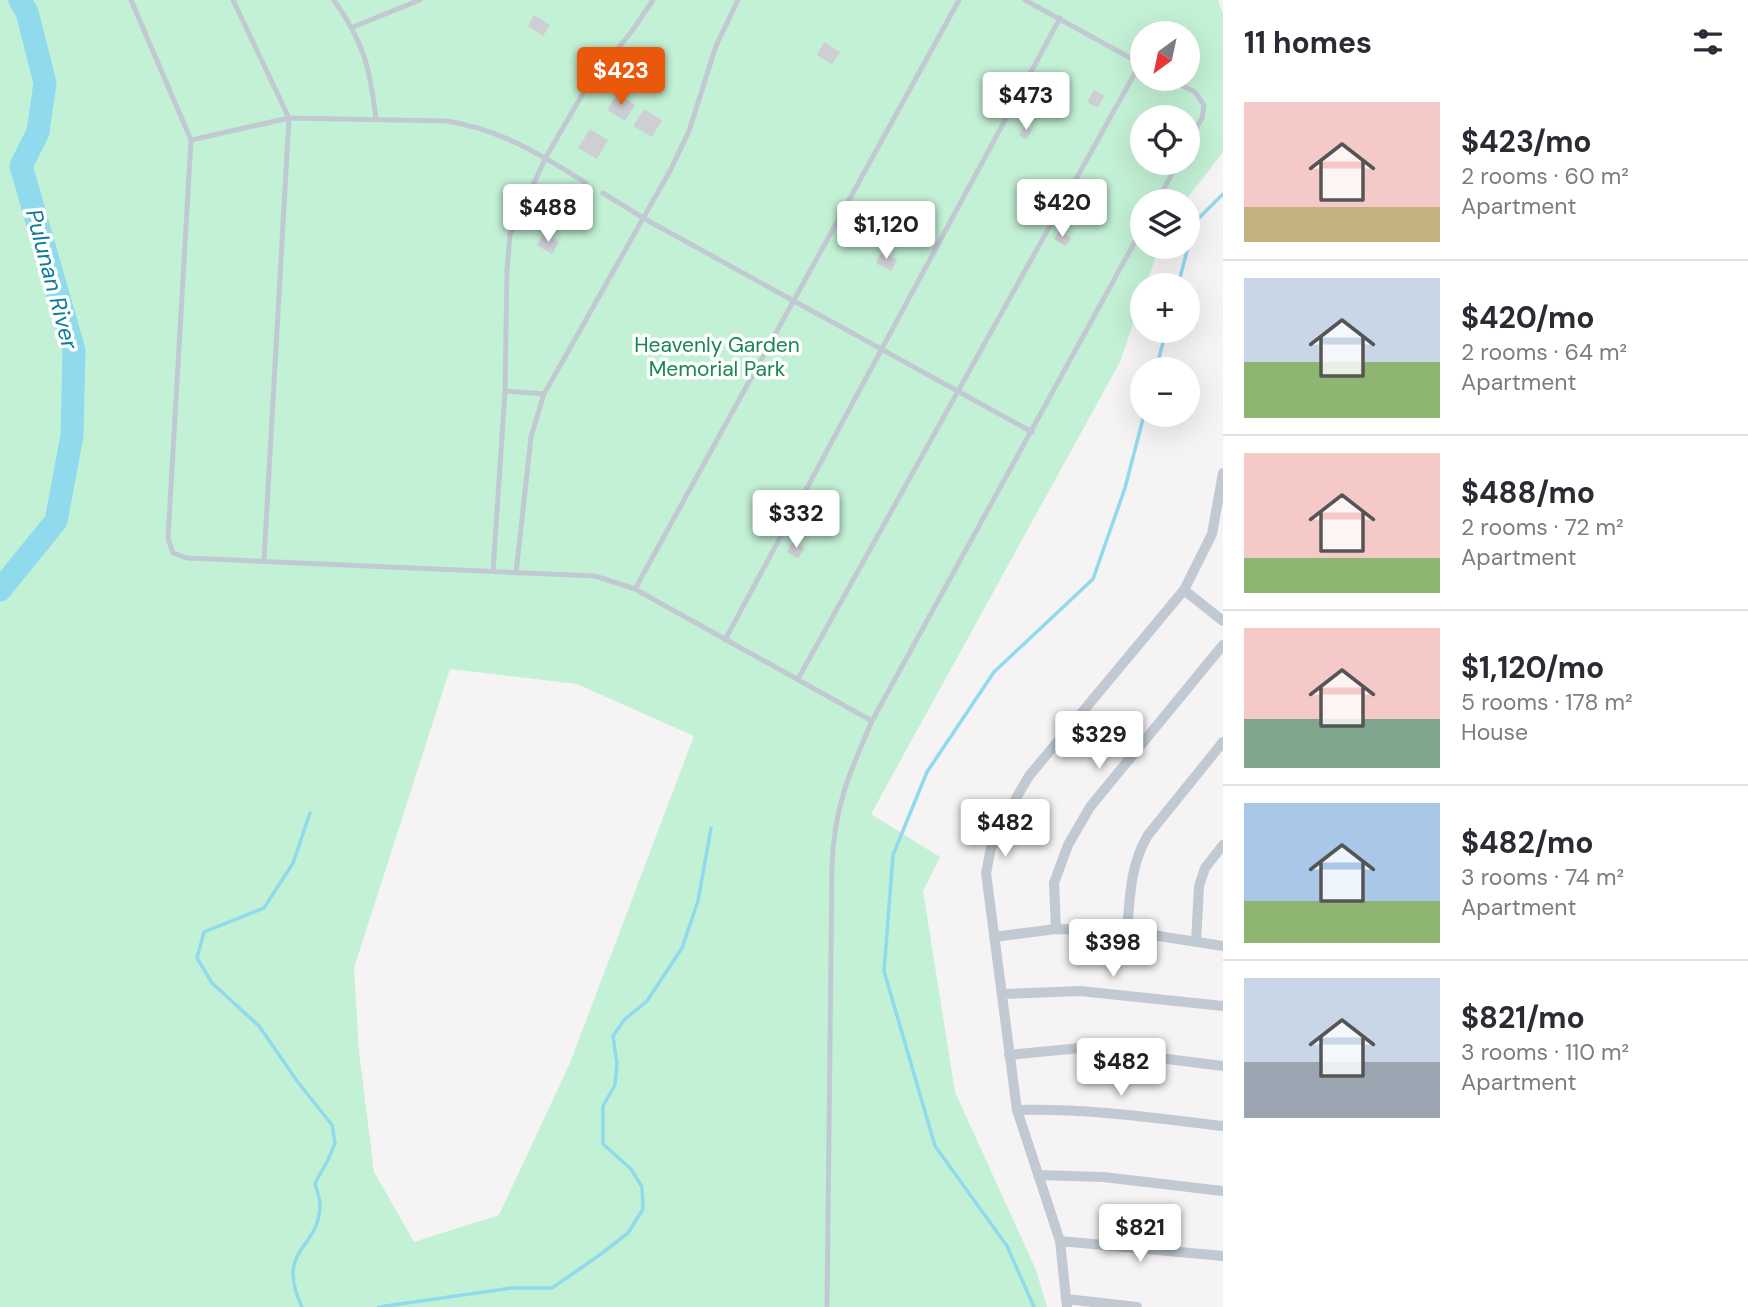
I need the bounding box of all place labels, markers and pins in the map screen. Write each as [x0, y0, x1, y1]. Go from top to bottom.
pin: $423 [580, 48, 662, 107]
pin: $473 [985, 72, 1067, 132]
pin: $420 [1021, 180, 1103, 239]
pin: $488 [507, 184, 589, 244]
pin: $1,120 [829, 202, 943, 261]
pin: $332 [755, 490, 837, 550]
pin: $329 [1058, 712, 1140, 771]
pin: $482 [964, 800, 1046, 859]
pin: $398 [1072, 920, 1154, 979]
pin: $482 [1080, 1038, 1162, 1098]
pin: $821 [1099, 1204, 1181, 1264]

